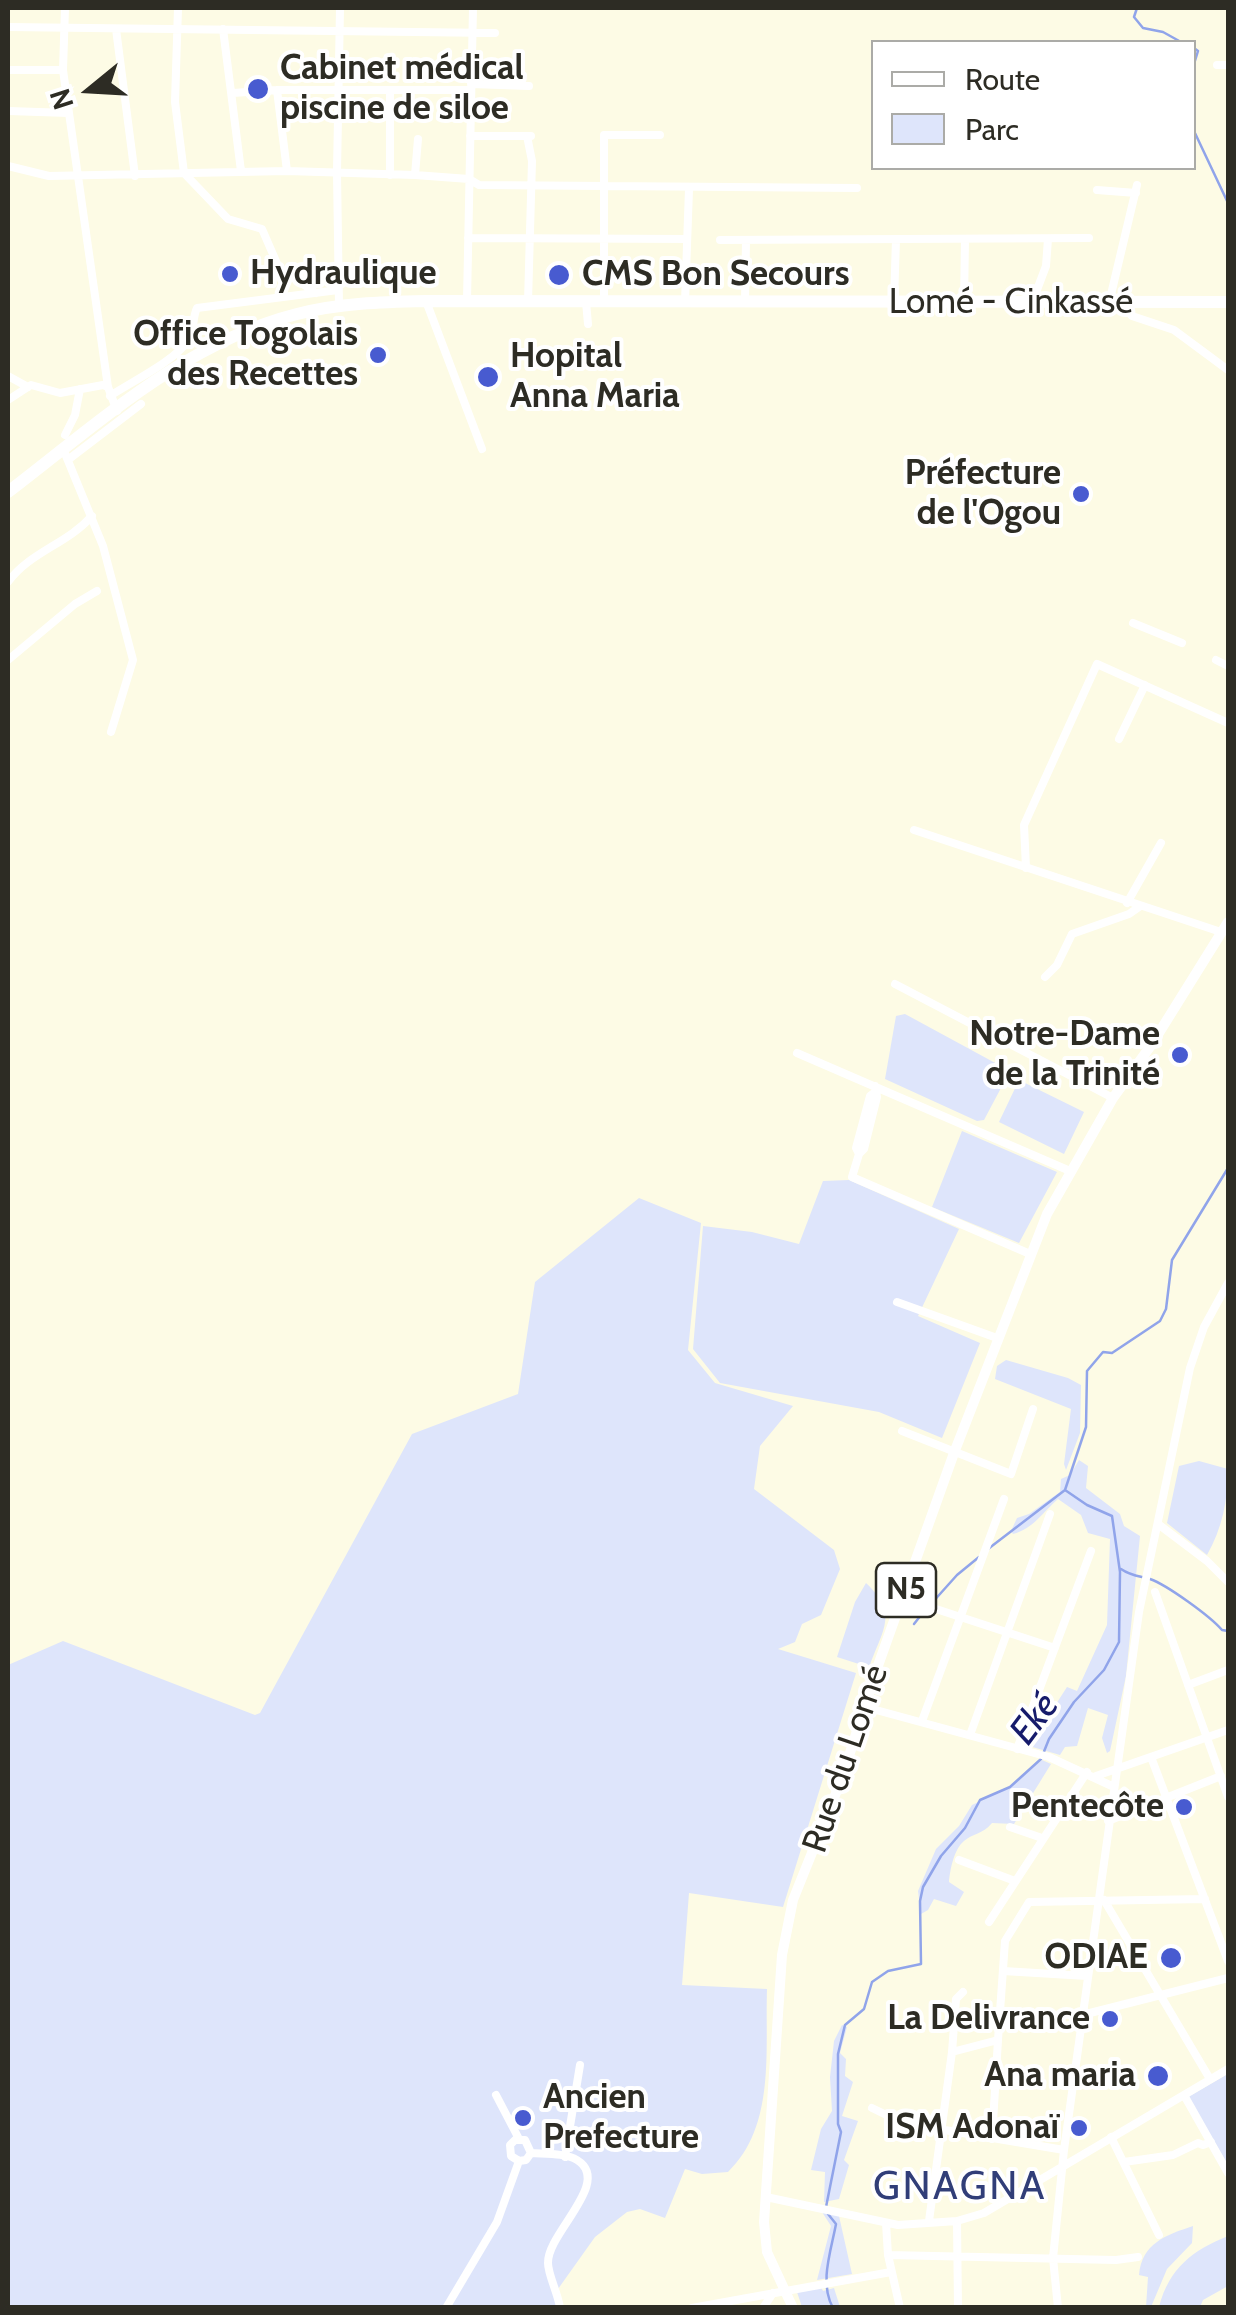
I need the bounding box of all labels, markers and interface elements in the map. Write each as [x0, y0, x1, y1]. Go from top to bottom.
north arrow [40, 40, 140, 140]
legend [871, 40, 1196, 170]
place label: Cabinet médical piscine de siloe [280, 48, 524, 130]
text: Route [965, 61, 1040, 98]
marker: Cabinet médical piscine de siloe [245, 76, 271, 102]
text: N [42, 85, 81, 114]
text: Parc [965, 111, 1019, 148]
place label: Hydraulique [250, 253, 437, 295]
place label: CMS Bon Secours [582, 254, 849, 296]
marker: CMS Bon Secours [546, 262, 572, 288]
marker: Hydraulique [219, 263, 241, 285]
street label: Lomé - Cinkassé [889, 282, 1133, 324]
place label: Office Togolais des Recettes [133, 314, 358, 396]
place label: Hopital Anna Maria [510, 336, 680, 418]
marker: Office Togolais des Recettes [367, 344, 389, 366]
marker: Hopital Anna Maria [475, 364, 501, 390]
place label: Préfecture de l'Ogou [905, 453, 1061, 535]
marker: Préfecture de l'Ogou [1070, 483, 1092, 505]
place label: Notre-Dame de la Trinité [969, 1014, 1160, 1096]
marker: Notre-Dame de la Trinité [1169, 1044, 1191, 1066]
road number: N5 [876, 1563, 936, 1617]
street label: Rue du Lomé [794, 1660, 898, 1858]
water label: Eké [1001, 1684, 1069, 1754]
place label: Pentecôte [1011, 1786, 1164, 1828]
marker: Pentecôte [1173, 1796, 1195, 1818]
place label: ODIAE [1045, 1937, 1148, 1979]
marker: ODIAE [1158, 1945, 1184, 1971]
place label: La Delivrance [887, 1998, 1090, 2040]
marker: La Delivrance [1099, 2008, 1121, 2030]
place label: Ana maria [984, 2055, 1136, 2097]
marker: Ana maria [1145, 2063, 1171, 2089]
place label: Ancien Prefecture [543, 2077, 699, 2159]
marker: Ancien Prefecture [512, 2107, 534, 2129]
place label: ISM Adonaï [885, 2107, 1059, 2149]
marker: ISM Adonaï [1068, 2117, 1090, 2139]
district label: GNAGNA [873, 2163, 1047, 2211]

